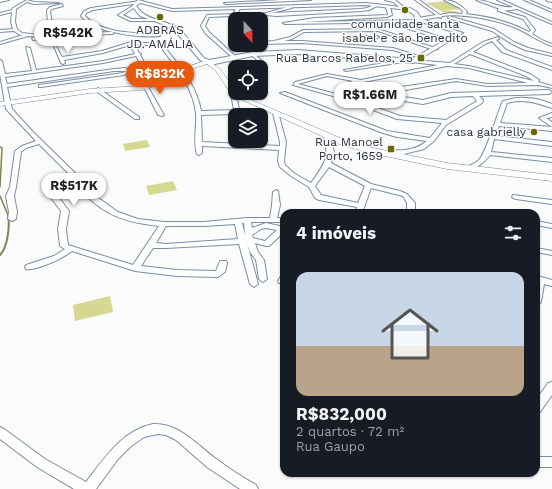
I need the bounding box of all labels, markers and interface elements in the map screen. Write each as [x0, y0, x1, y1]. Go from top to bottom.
marker: comunidade santa isabel e são benedito [400, 5, 410, 15]
marker: ADBRÁS JD. AMÁLIA [155, 12, 165, 22]
north arrow [228, 12, 268, 52]
map controls [228, 12, 268, 148]
place label: comunidade santa isabel e são benedito [342, 17, 468, 45]
pin: R$542K [35, 20, 101, 54]
place label: ADBRÁS JD. AMÁLIA [127, 23, 193, 51]
text: R$542K [43, 25, 93, 40]
place label: Rua Barcos Rabelos, 25 [276, 51, 413, 65]
marker: Rua Barcos Rabelos, 25 [416, 53, 426, 63]
button: locate [228, 60, 268, 100]
pin: R$832K [127, 61, 193, 95]
text: R$832K [135, 66, 185, 81]
pin: R$1.66M [333, 82, 407, 116]
text: R$1.66M [343, 87, 397, 102]
button: layers [228, 108, 268, 148]
place label: casa gabrielly [447, 125, 527, 139]
marker: casa gabrielly [529, 127, 539, 137]
place label: Rua Manoel Porto, 1659 [315, 135, 383, 163]
marker: Rua Manoel Porto, 1659 [386, 144, 396, 154]
pin: R$517K [41, 173, 107, 207]
text: R$517K [50, 178, 98, 193]
icon: filters [502, 222, 524, 244]
text: 4 imóveis [296, 223, 376, 243]
icon: home [374, 298, 446, 370]
text: R$832,000 [296, 404, 387, 424]
text: 2 quartos · 72 m² [296, 424, 404, 439]
text: Rua Gaupo [296, 439, 365, 454]

